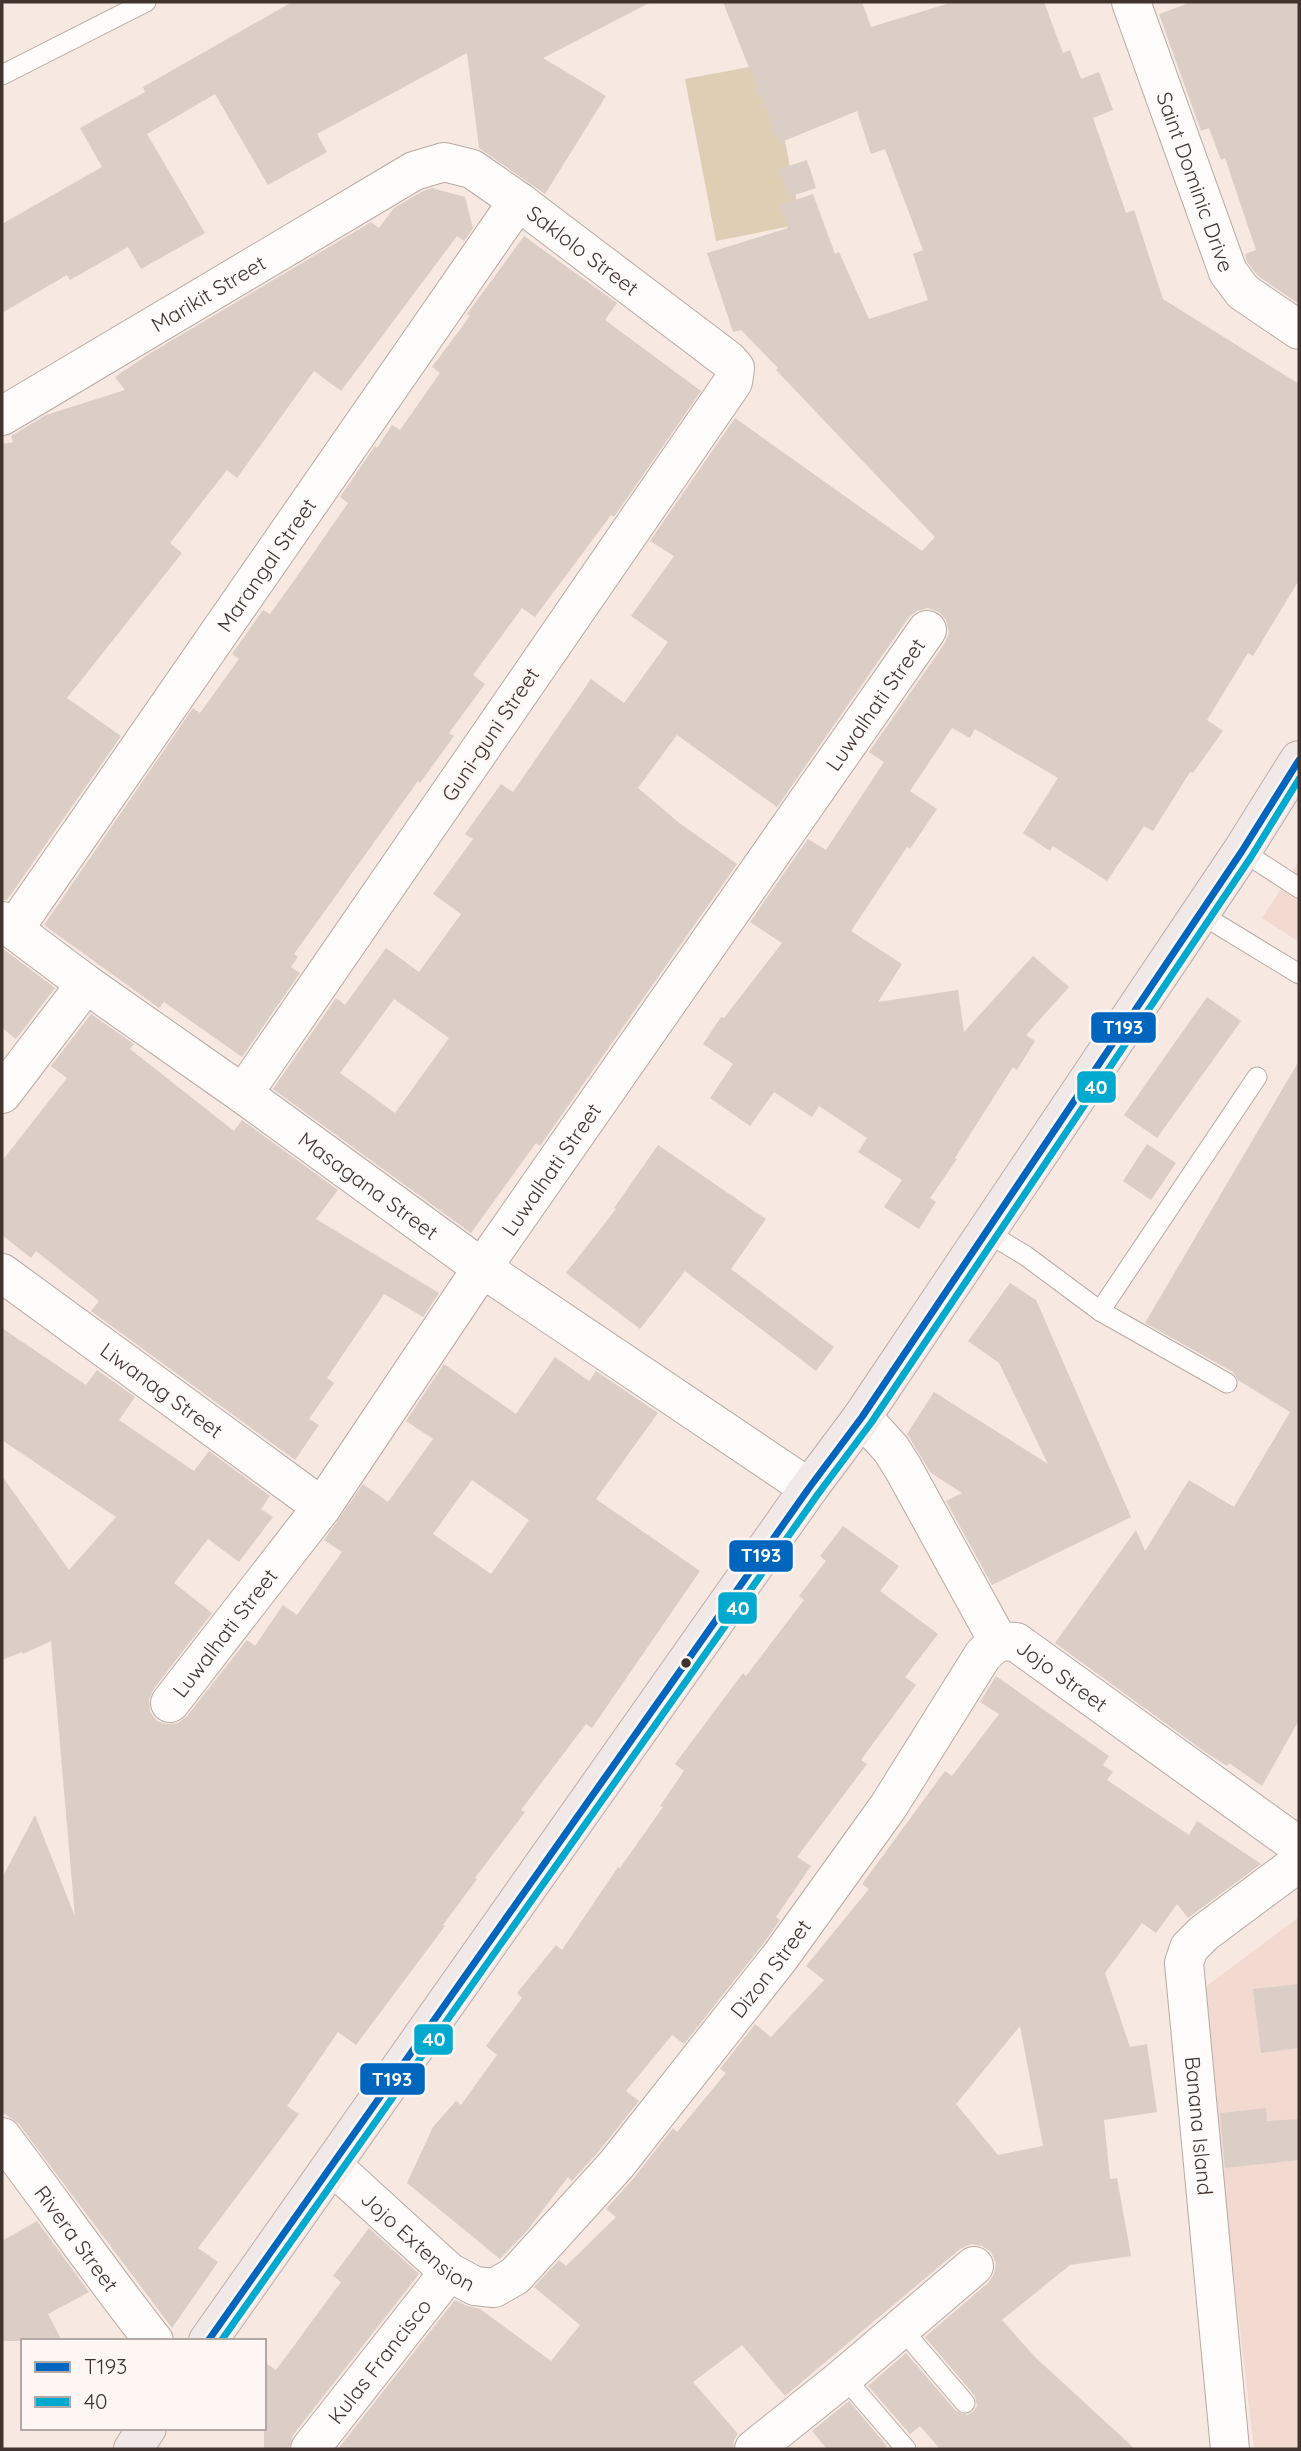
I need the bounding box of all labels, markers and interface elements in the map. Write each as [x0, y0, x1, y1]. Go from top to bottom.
street label: Saint Dominic Drive [1151, 88, 1240, 275]
street label: Saklolo Street [522, 200, 644, 301]
street label: Marikit Street [146, 249, 270, 337]
street label: Marangal Street [211, 493, 321, 637]
street label: Luwalhati Street [820, 633, 931, 776]
street label: Guni-guni Street [436, 662, 544, 806]
line badge: T193 [1090, 1011, 1157, 1044]
text: T193 [1103, 1015, 1143, 1039]
line badge: 40 [1076, 1070, 1117, 1104]
text: 40 [1085, 1075, 1107, 1099]
street label: Luwalhati Street [496, 1098, 606, 1241]
street label: Masagana Street [294, 1126, 444, 1245]
street label: Liwanag Street [95, 1336, 228, 1443]
line badge: T193 [728, 1539, 794, 1573]
text: T193 [741, 1543, 781, 1567]
street label: Luwalhati Street [166, 1563, 283, 1702]
line badge: 40 [717, 1591, 758, 1625]
text: 40 [727, 1596, 749, 1620]
street label: Jojo Street [1011, 1634, 1113, 1717]
unlabelled marker [679, 1656, 693, 1670]
street label: Dizon Street [724, 1914, 816, 2023]
line badge: 40 [413, 2023, 454, 2056]
text: 40 [423, 2027, 445, 2051]
street label: Banana Island [1180, 2055, 1219, 2196]
line badge: T193 [359, 2062, 426, 2096]
text: T193 [372, 2067, 412, 2091]
street label: Rivera Street [29, 2180, 124, 2297]
street label: Jojo Extension [356, 2185, 480, 2297]
street label: Kulas Francisco [322, 2293, 436, 2429]
legend [21, 2339, 266, 2430]
text: T193 [84, 2353, 127, 2379]
text: 40 [84, 2388, 108, 2414]

